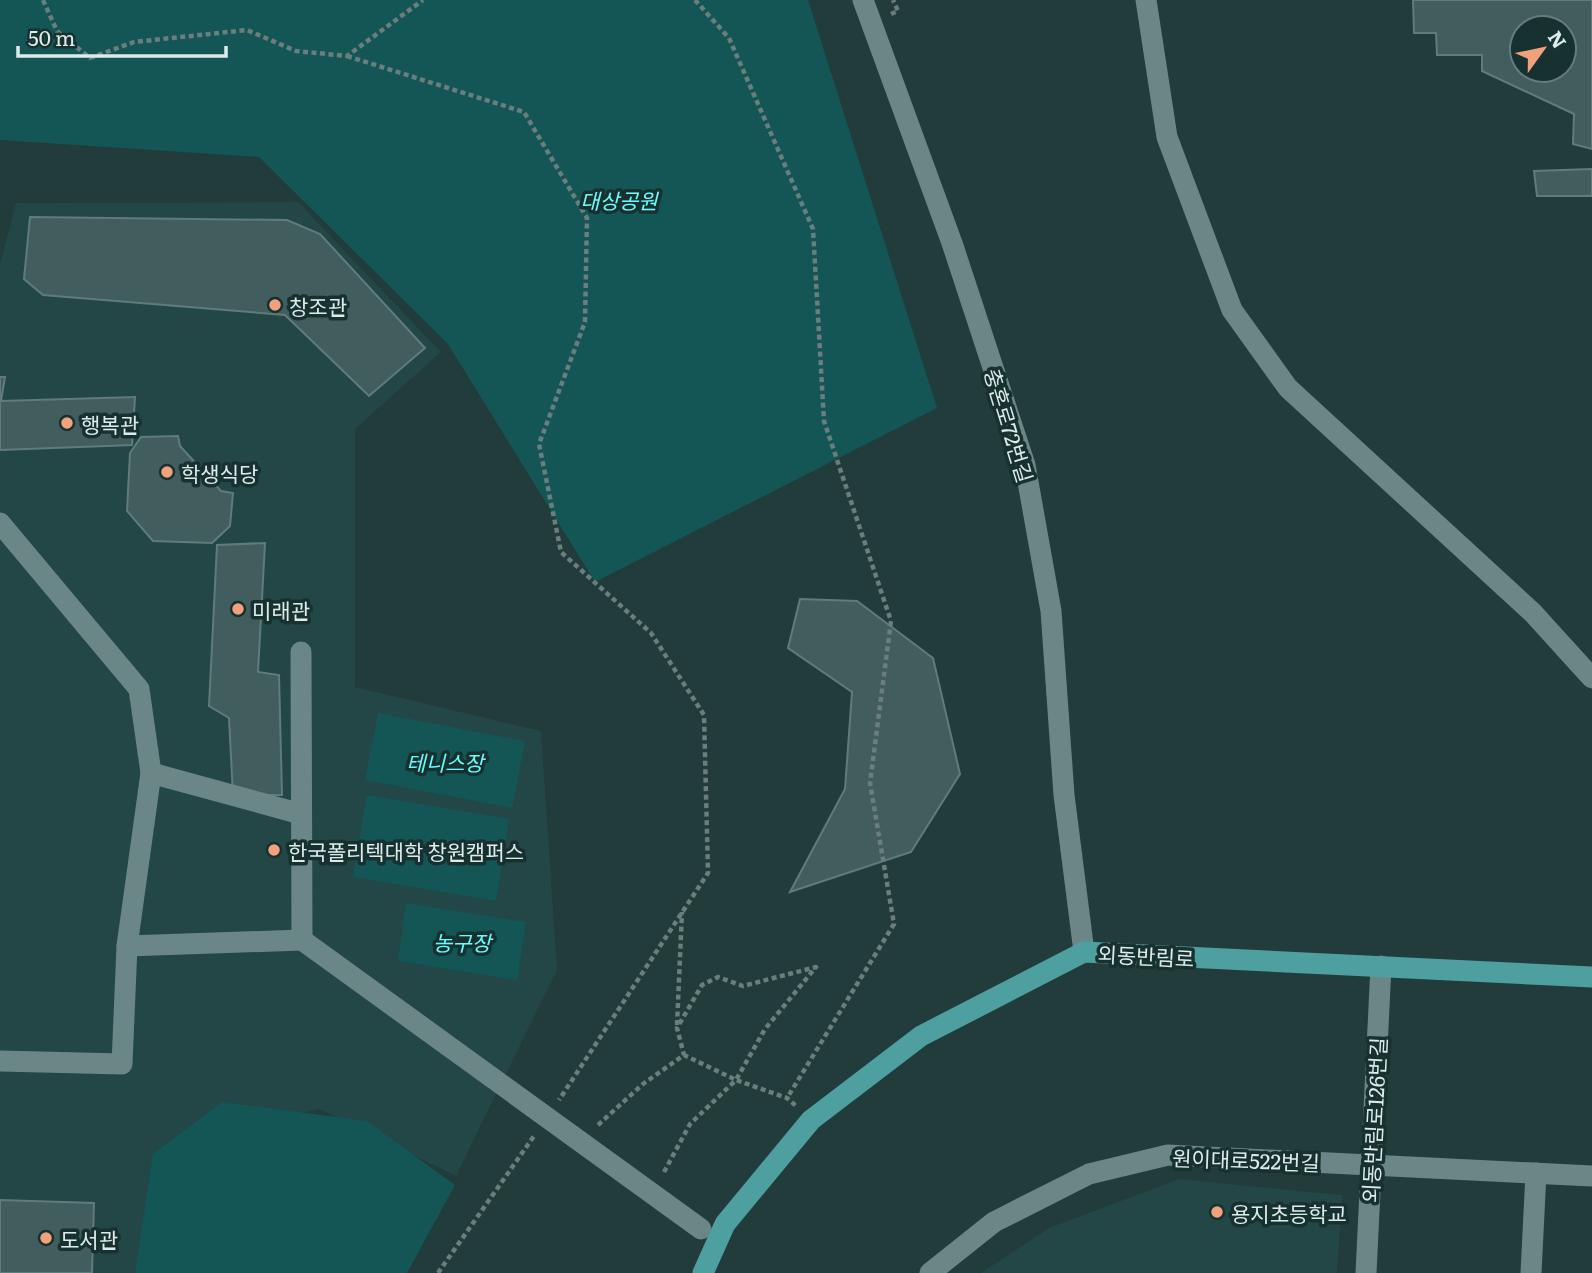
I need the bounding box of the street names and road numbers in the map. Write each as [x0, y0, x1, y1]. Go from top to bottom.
street label: 충혼로72번길 [978, 364, 1042, 486]
street label: 외동반림로 [1097, 937, 1195, 973]
street label: 외동반림로126번길 [1353, 1036, 1393, 1204]
street label: 원이대로522번길 [1172, 1141, 1320, 1177]

